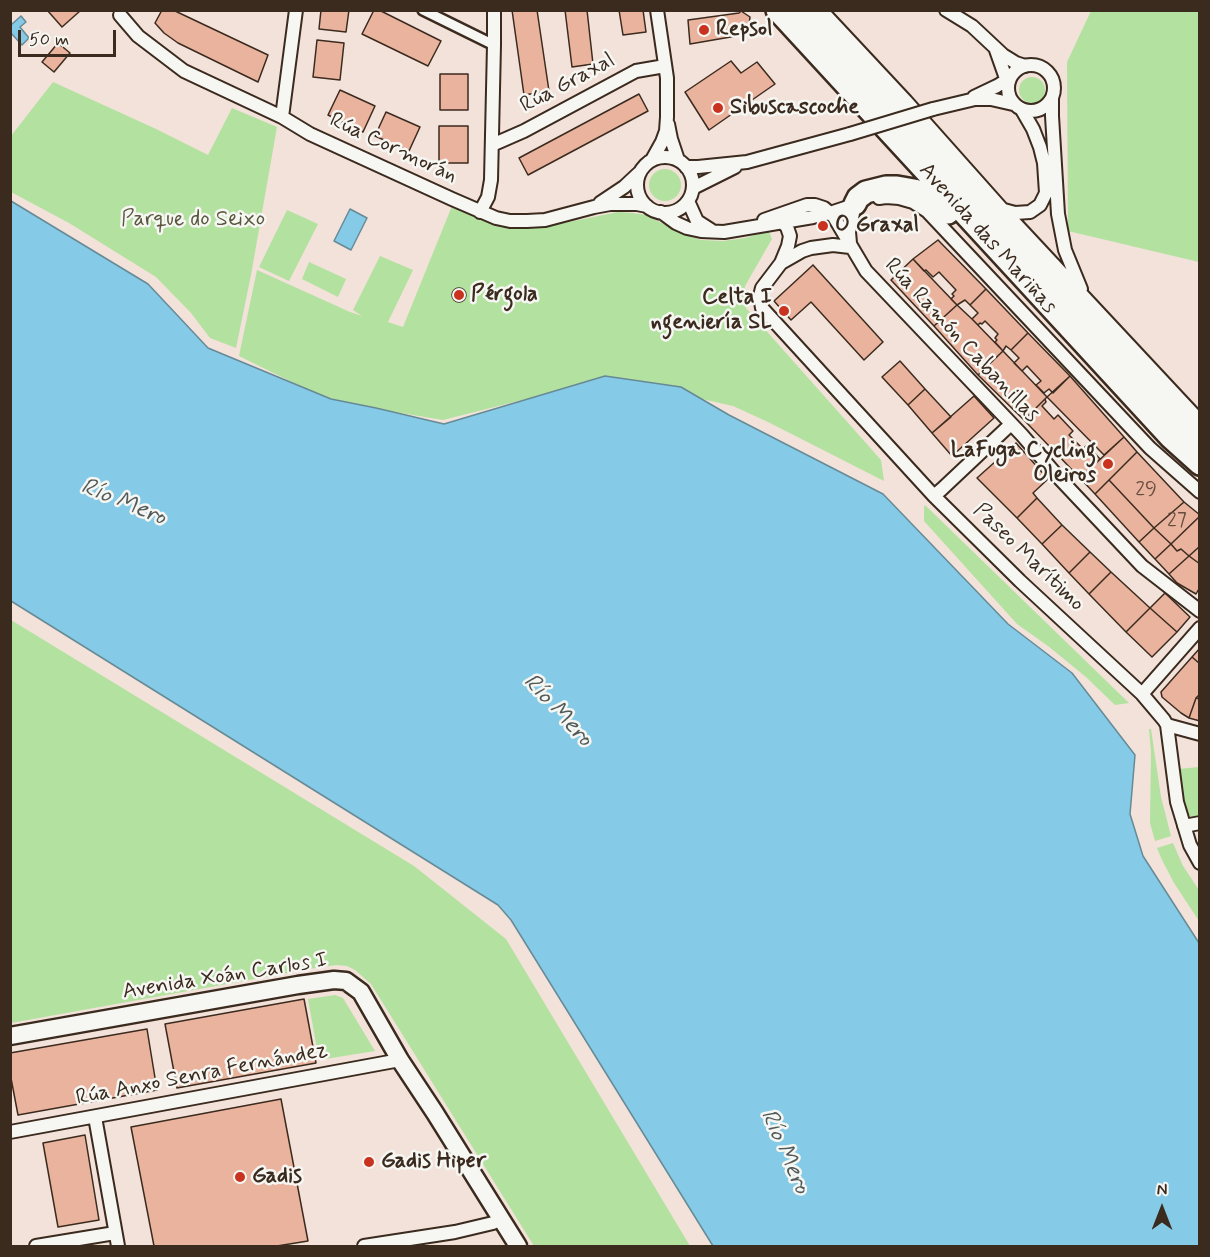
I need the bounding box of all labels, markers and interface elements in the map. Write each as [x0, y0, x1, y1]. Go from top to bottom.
place label: Repsol [716, 17, 772, 43]
scale bar [21, 18, 118, 56]
marker: Repsol [697, 23, 711, 37]
text: 50 m [29, 28, 69, 52]
street label: Rúa Graxal [516, 48, 620, 120]
place label: Sibuscascoche [730, 95, 859, 121]
marker: Sibuscascoche [711, 101, 725, 115]
street label: Rúa Cormorán [325, 108, 461, 190]
street label: Avenida das Mariñas [912, 158, 1062, 320]
park label: Parque do Seixo [121, 207, 265, 233]
place label: O Graxal [835, 213, 919, 239]
marker: O Graxal [816, 219, 830, 233]
street label: Rúa Ramón Cabanillas [878, 253, 1044, 429]
place label: Pérgola [471, 282, 538, 308]
place label: Celta I ngeniería SL [651, 285, 772, 336]
marker: Pérgola [452, 288, 466, 302]
marker: Celta I ngeniería SL [777, 304, 791, 318]
place label: LaFuga Cycling Oleiros [951, 438, 1096, 490]
marker: LaFuga Cycling Oleiros [1101, 457, 1115, 471]
water label: Río Mero [76, 473, 170, 533]
house number: 29 [1135, 479, 1157, 503]
street label: Paseo Marítimo [967, 498, 1089, 618]
house number: 27 [1167, 510, 1187, 534]
water label: Río Mero [516, 669, 598, 753]
street label: Avenida Xoán Carlos I [121, 948, 329, 1006]
street label: Rúa Anxo Senra Fernández [74, 1038, 330, 1112]
water label: Río Mero [753, 1105, 815, 1199]
place label: Gadis Hiper [381, 1149, 486, 1175]
marker: Gadis Hiper [362, 1155, 376, 1169]
place label: Gadis [252, 1164, 302, 1190]
marker: Gadis [233, 1170, 247, 1184]
north arrow [1132, 1179, 1192, 1239]
text: N [1157, 1180, 1167, 1201]

